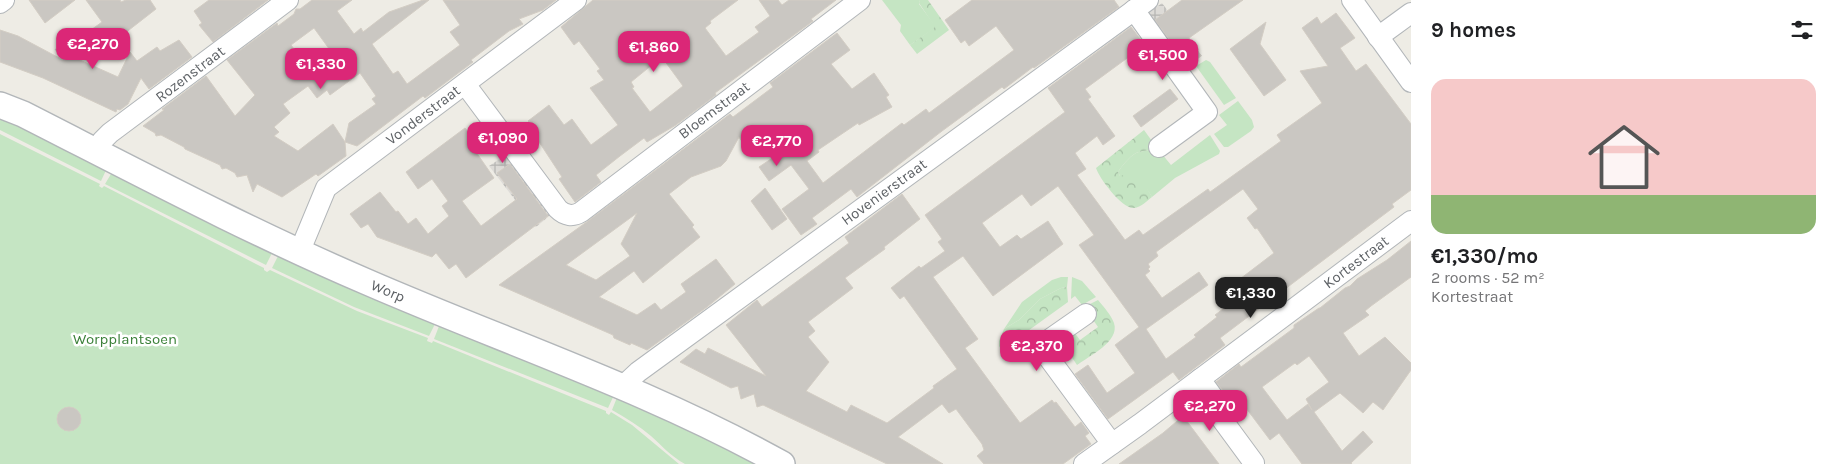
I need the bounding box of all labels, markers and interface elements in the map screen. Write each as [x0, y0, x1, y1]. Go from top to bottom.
icon: filters [1788, 16, 1816, 44]
text: 9 homes [1431, 18, 1516, 42]
pin: €2,270 [52, 28, 134, 70]
pin: €1,860 [613, 30, 695, 73]
text: €2,270 [67, 34, 119, 53]
text: €1,860 [629, 37, 679, 56]
pin: €1,500 [1122, 38, 1204, 81]
street label: Rozenstraat [152, 42, 229, 106]
text: €1,500 [1138, 45, 1188, 64]
pin: €1,330 [280, 48, 362, 90]
text: €1,330 [296, 54, 346, 73]
street label: Bloemstraat [675, 77, 753, 143]
street label: Vonderstraat [382, 81, 464, 149]
icon: home [1579, 112, 1669, 202]
pin: €1,090 [462, 121, 544, 164]
pin: €2,770 [736, 124, 818, 167]
text: €1,090 [478, 128, 528, 147]
text: €2,770 [752, 131, 802, 150]
street label: Hovenierstraat [838, 155, 931, 229]
street label: Kortestraat [1320, 231, 1393, 292]
text: €1,330/mo [1431, 244, 1538, 268]
text: 2 rooms · 52 m² [1431, 268, 1545, 287]
street label: Worp [368, 276, 408, 306]
pin: €1,330 [1210, 276, 1292, 319]
text: €1,330 [1226, 283, 1276, 302]
text: Kortestraat [1431, 287, 1513, 306]
park label: Worpplantsoen [73, 330, 177, 348]
pin: €2,370 [996, 330, 1078, 372]
text: €2,370 [1011, 336, 1063, 355]
pin: €2,270 [1169, 390, 1251, 432]
text: €2,270 [1184, 396, 1236, 415]

